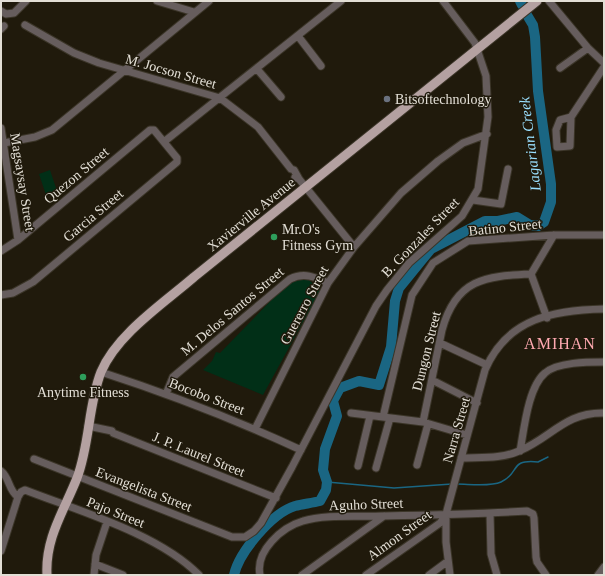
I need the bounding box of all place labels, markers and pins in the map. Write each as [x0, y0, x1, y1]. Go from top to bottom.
place label: Bitsoftechnology [395, 92, 491, 107]
marker: Bitsoftechnology [382, 94, 392, 104]
place label: Mr.O's Fitness Gym [282, 222, 353, 253]
marker: Mr.O's Fitness Gym [269, 232, 279, 242]
marker: Anytime Fitness [78, 372, 88, 382]
place label: Anytime Fitness [37, 385, 129, 400]

